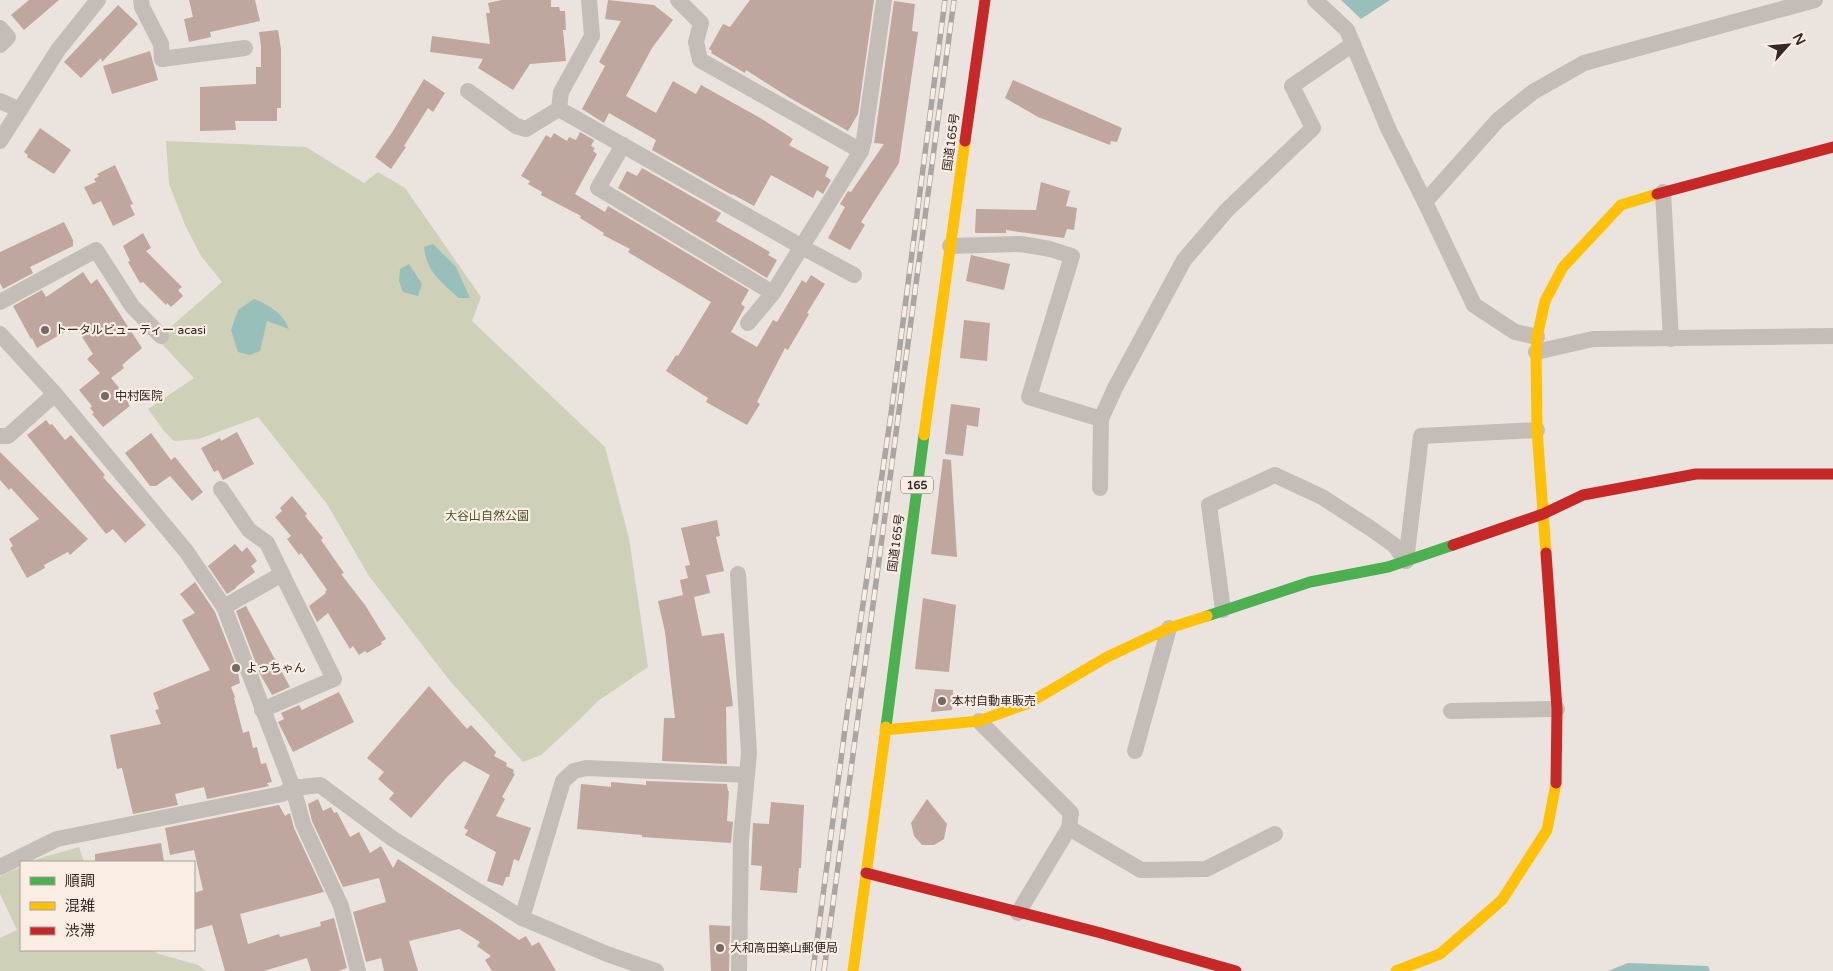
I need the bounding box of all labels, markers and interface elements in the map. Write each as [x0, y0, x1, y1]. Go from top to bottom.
north arrow [1763, 20, 1813, 70]
text: N [1789, 30, 1809, 48]
street label: 国道165号 [940, 112, 962, 172]
place label: トータルビューティー acasi [55, 323, 206, 337]
marker: トータルビューティー acasi [39, 324, 51, 336]
place label: 中村医院 [115, 389, 163, 403]
marker: 中村医院 [99, 390, 111, 402]
road number: 165 [901, 476, 933, 494]
park label: 大谷山自然公園 [445, 509, 529, 523]
street label: 国道165号 [885, 513, 907, 573]
place label: よっちゃん [246, 661, 306, 675]
marker: よっちゃん [230, 662, 242, 674]
place label: 本村自動車販売 [952, 694, 1036, 708]
marker: 本村自動車販売 [936, 695, 948, 707]
legend [20, 861, 195, 951]
text: 順調 [65, 872, 95, 890]
text: 混雑 [65, 897, 95, 915]
text: 渋滞 [65, 922, 95, 940]
place label: 大和高田築山郵便局 [730, 941, 838, 955]
marker: 大和高田築山郵便局 [714, 942, 726, 954]

